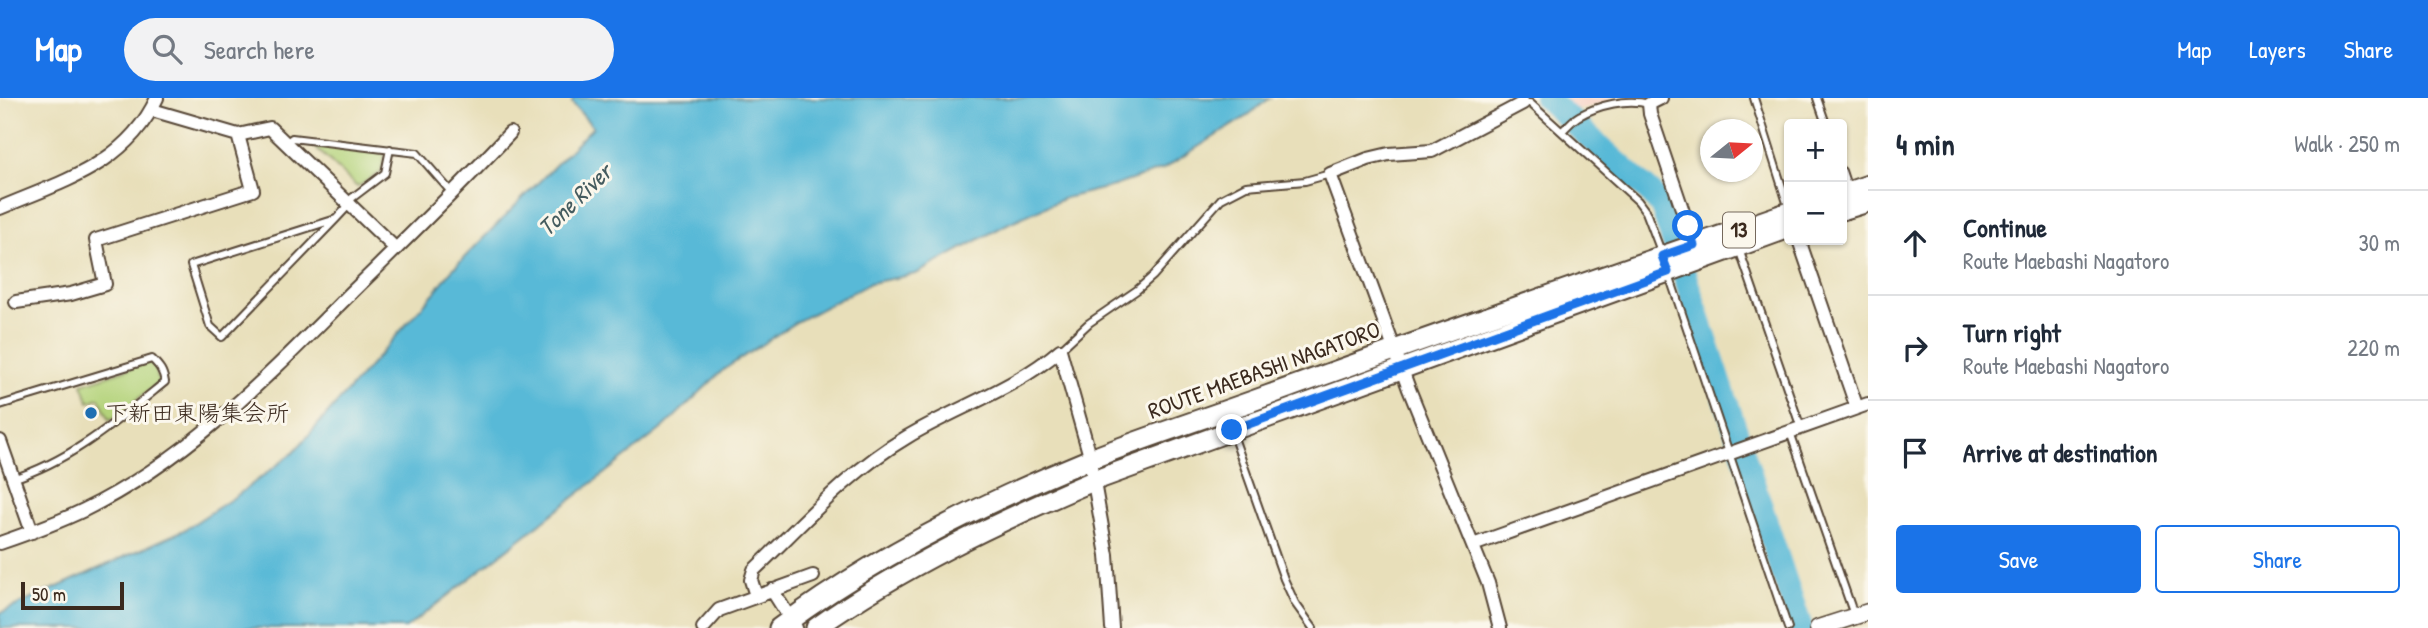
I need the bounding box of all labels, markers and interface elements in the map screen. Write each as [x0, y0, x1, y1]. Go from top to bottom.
search box [124, 18, 614, 81]
text: Map [35, 27, 82, 71]
icon: search [148, 30, 186, 68]
text: Search here [204, 32, 315, 67]
text: Map [2177, 33, 2211, 65]
text: Layers [2249, 33, 2306, 65]
text: Share [2344, 33, 2393, 65]
north arrow [1700, 119, 1763, 182]
map controls [1784, 119, 1847, 245]
button: + [1784, 119, 1847, 182]
text: 4 min [1896, 124, 1955, 164]
text: Walk · 250 m [2294, 128, 2400, 159]
water label: Tone River [530, 154, 620, 243]
button: − [1784, 182, 1847, 245]
route start [1672, 210, 1703, 241]
text: Continue [1963, 210, 2047, 245]
road number: 13 [1723, 212, 1755, 248]
icon: ahead [1896, 224, 1934, 262]
text: 30 m [2358, 227, 2400, 258]
text: Route Maebashi Nagatoro [1963, 245, 2169, 276]
street label: ROUTE MAEBASHI NAGATORO [1144, 313, 1384, 426]
text: Turn right [1963, 315, 2061, 350]
icon: right [1896, 329, 1934, 367]
text: 220 m [2347, 332, 2400, 363]
text: Route Maebashi Nagatoro [1963, 350, 2169, 381]
place label: 下新田東陽集会所 [105, 397, 289, 428]
marker: 下新田東陽集会所 [83, 405, 99, 421]
route end [1216, 414, 1247, 445]
icon: arrive [1896, 434, 1934, 472]
text: Arrive at destination [1963, 435, 2158, 470]
button: Save [1896, 525, 2141, 593]
button: Share [2155, 525, 2400, 593]
scale bar [21, 579, 124, 611]
text: 50 m [32, 581, 66, 607]

